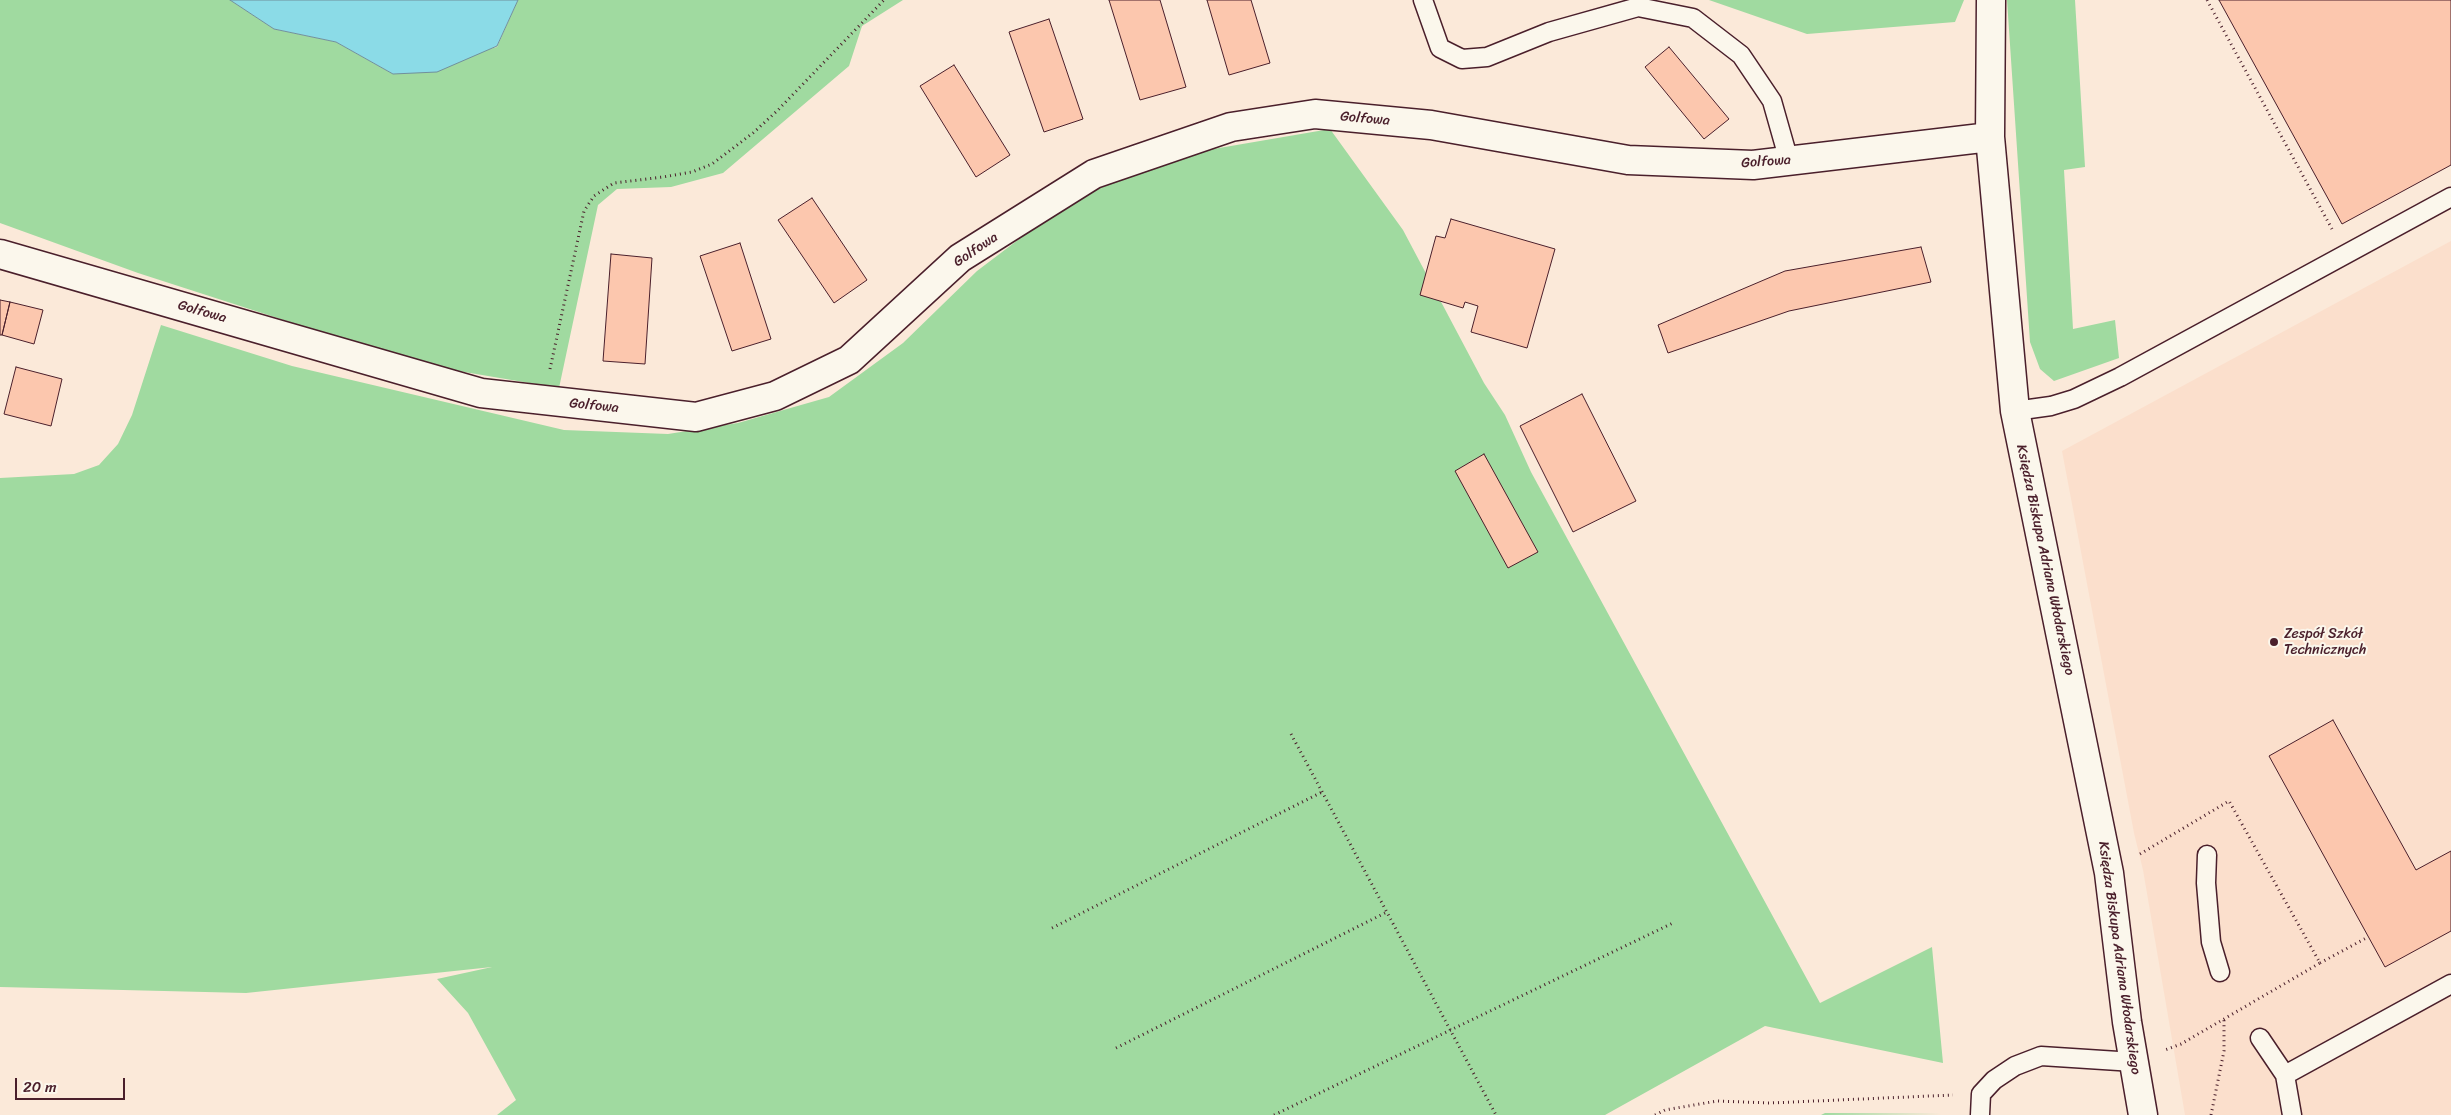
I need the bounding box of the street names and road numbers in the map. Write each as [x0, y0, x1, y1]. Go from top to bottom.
street label: Golfowa [1340, 108, 1390, 130]
street label: Golfowa [1741, 152, 1791, 172]
street label: Golfowa [951, 229, 1001, 271]
street label: Golfowa [176, 297, 228, 327]
street label: Golfowa [568, 395, 620, 417]
street label: Księdza Biskupa Adriana Włodarskiego [2012, 443, 2078, 677]
street label: Księdza Biskupa Adriana Włodarskiego [2094, 840, 2144, 1076]

